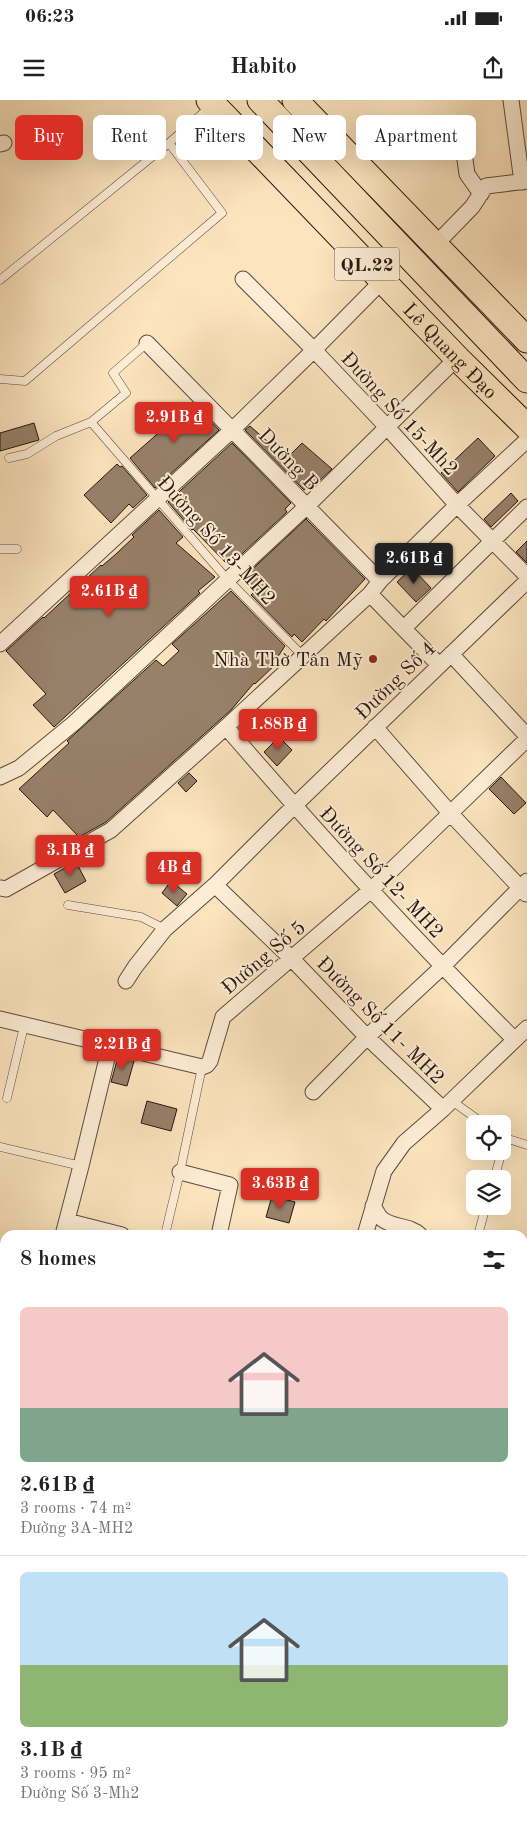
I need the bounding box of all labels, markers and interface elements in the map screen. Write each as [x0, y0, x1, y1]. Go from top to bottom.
text: 06:23 [25, 8, 74, 27]
icon: menu [20, 54, 48, 82]
icon: share [479, 54, 507, 82]
text: Habito [230, 56, 297, 78]
chip: Buy [15, 115, 83, 160]
chip: Rent [93, 115, 166, 160]
chip: Filters [176, 115, 263, 160]
chip: New [273, 115, 346, 160]
chip: Apartment [356, 115, 476, 160]
road number: QL.22 [334, 247, 400, 280]
street label: Lê Quang Đạo [398, 300, 500, 404]
street label: Đường Số 15-Mh2 [336, 349, 461, 480]
pin: 2.91B ₫ [128, 402, 220, 444]
text: 2.91B ₫ [146, 410, 202, 426]
street label: Dường B [254, 426, 322, 495]
street label: Đường Số 13-MH2 [153, 473, 278, 610]
pin: 2.61B ₫ [368, 542, 460, 585]
text: 2.61B ₫ [386, 551, 442, 567]
pin: 2.61B ₫ [63, 576, 155, 618]
text: 2.61B ₫ [81, 584, 137, 600]
street label: Đường Số 4 [353, 639, 440, 724]
place label: Nhà Thờ Tân Mỹ [213, 651, 363, 671]
marker: Nhà Thờ Tân Mỹ [367, 653, 379, 665]
pin: 1.88B ₫ [232, 708, 324, 751]
text: 1.88B ₫ [250, 717, 306, 733]
street label: Đường Số 12- MH2 [315, 804, 446, 943]
pin: 3.1B ₫ [29, 834, 111, 877]
text: 3.1B ₫ [46, 843, 94, 859]
pin: 4B ₫ [144, 852, 204, 894]
text: 4B ₫ [157, 860, 191, 876]
street label: Đường Số 5 [219, 918, 310, 999]
street label: Đường Số 11- MH2 [312, 954, 447, 1089]
pin: 2.21B ₫ [76, 1028, 168, 1071]
text: 2.21B ₫ [94, 1037, 150, 1053]
map controls [466, 1115, 511, 1215]
button: locate [466, 1115, 511, 1160]
pin: 3.63B ₫ [234, 1168, 326, 1210]
button: layers [466, 1170, 511, 1215]
text: 3.63B ₫ [252, 1176, 308, 1192]
icon: filters [480, 1246, 508, 1274]
text: 8 homes [20, 1249, 96, 1270]
icon: home [219, 1339, 309, 1429]
text: 2.61B ₫ [20, 1475, 94, 1496]
text: 3 rooms · 74 m² [20, 1501, 131, 1517]
text: Đường 3A-MH2 [20, 1521, 133, 1537]
icon: home [219, 1605, 309, 1695]
text: 3.1B ₫ [20, 1740, 82, 1761]
text: 3 rooms · 95 m² [20, 1766, 131, 1782]
text: Đường Số 3-Mh2 [20, 1786, 139, 1802]

